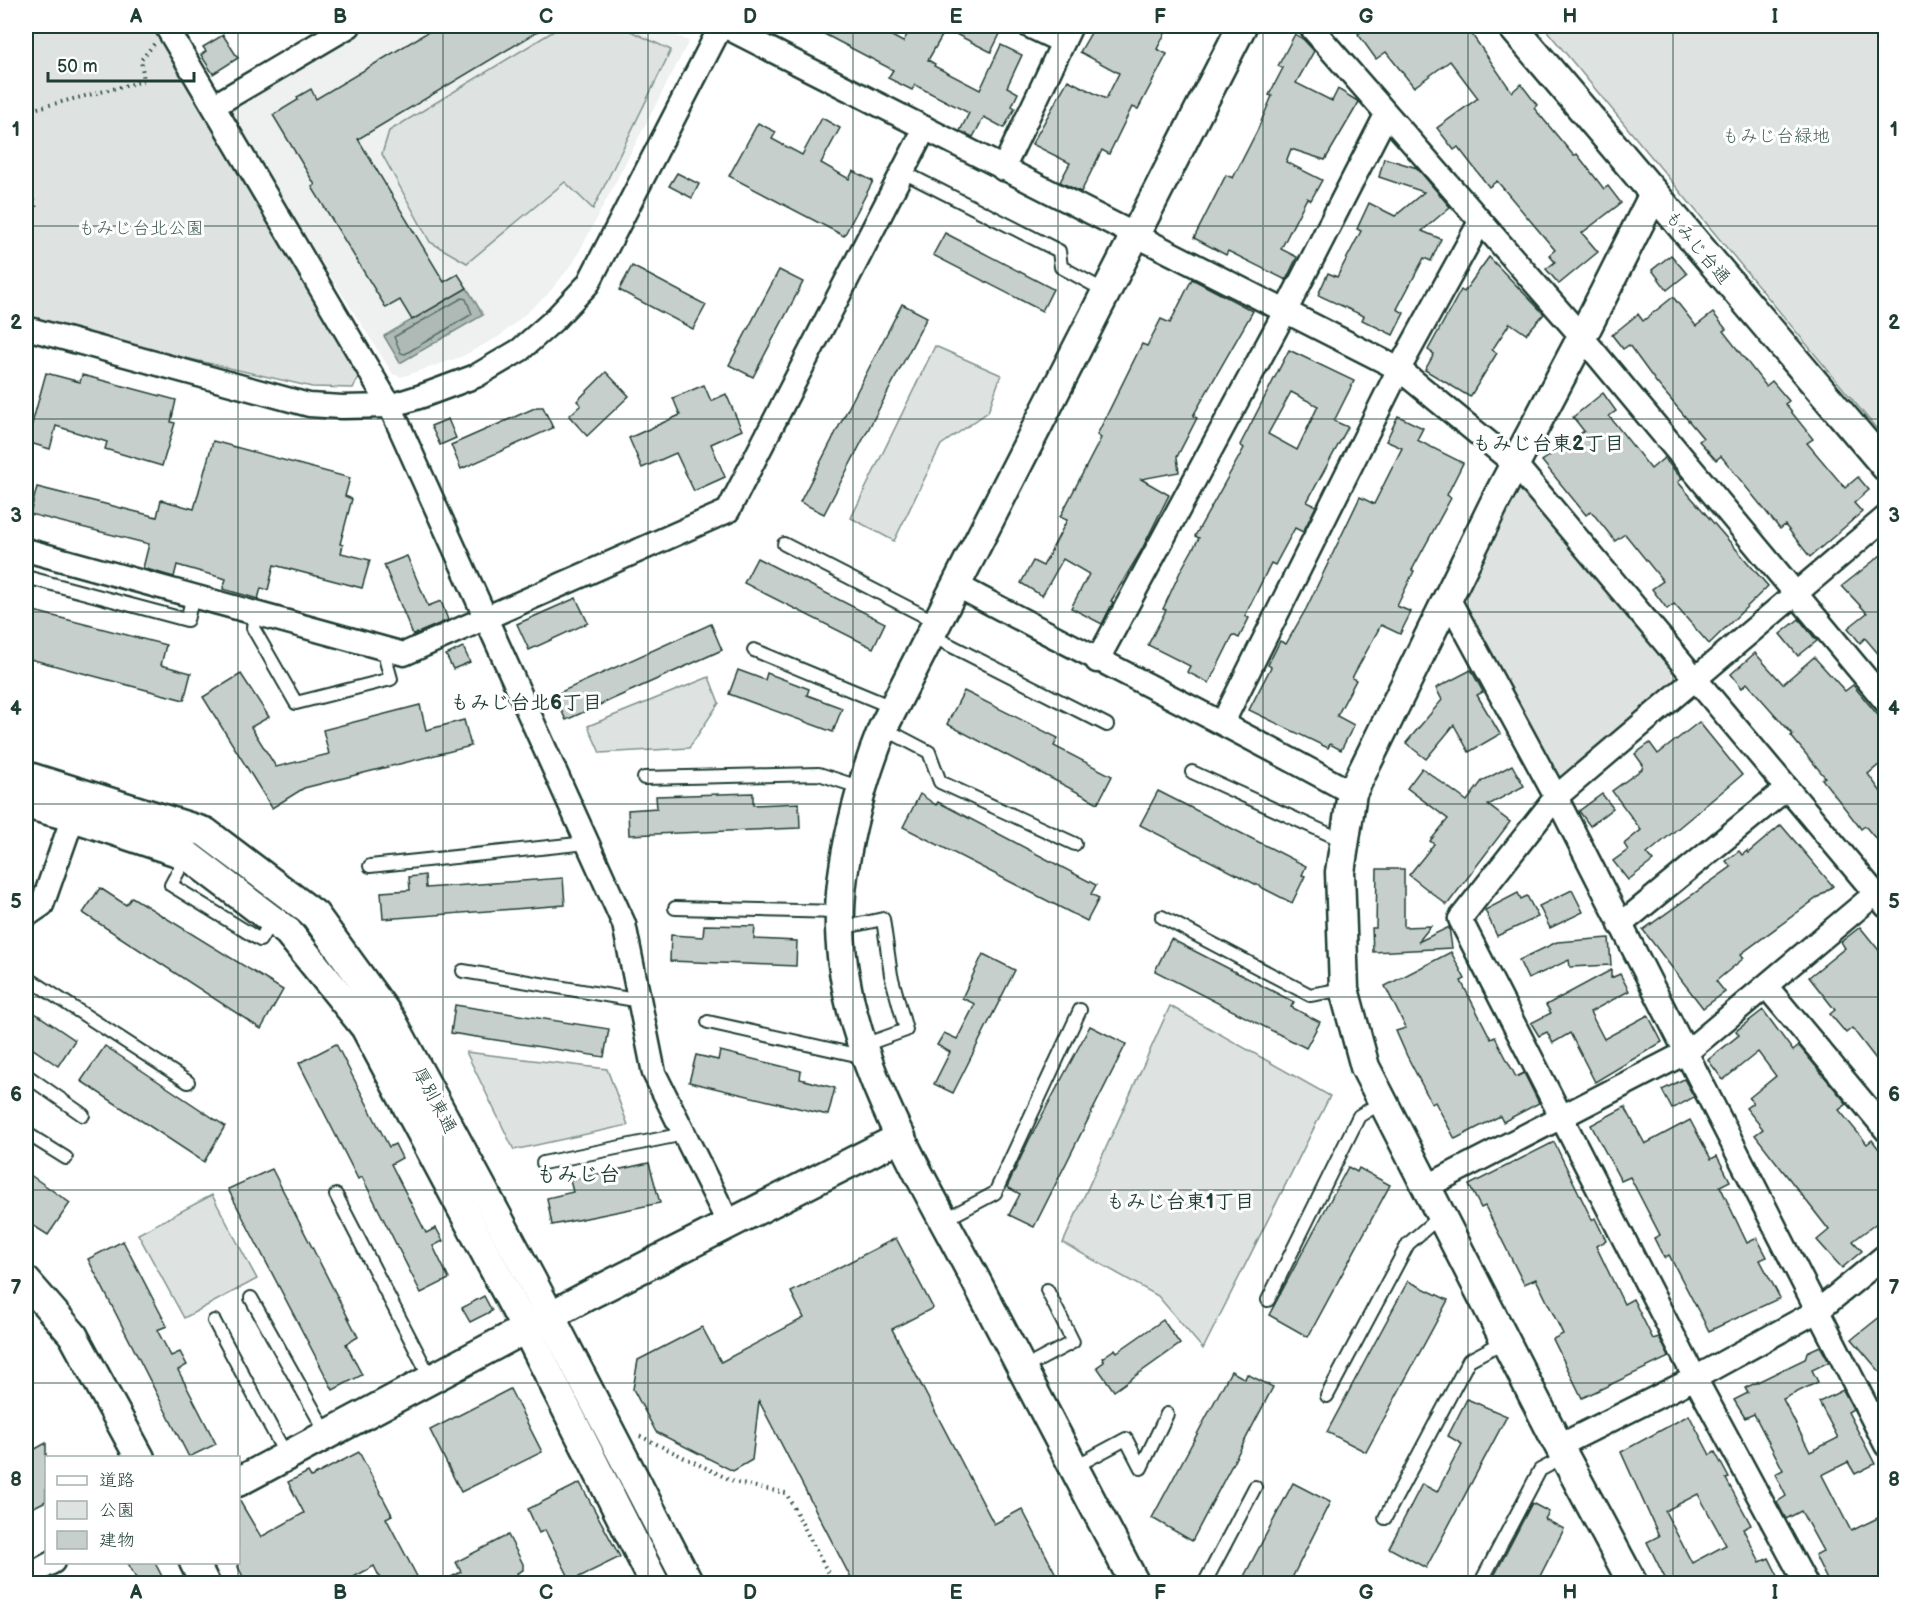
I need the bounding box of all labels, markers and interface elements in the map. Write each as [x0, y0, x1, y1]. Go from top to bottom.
text: A [129, 5, 143, 29]
text: B [333, 5, 347, 29]
text: C [539, 5, 553, 29]
text: D [743, 5, 757, 29]
text: E [950, 5, 963, 29]
text: F [1154, 5, 1166, 29]
text: G [1359, 5, 1374, 29]
text: H [1563, 5, 1577, 29]
text: I [1772, 5, 1778, 29]
scale bar [48, 45, 194, 83]
text: 50 m [57, 56, 98, 77]
text: 1 [12, 118, 20, 142]
text: 1 [1890, 118, 1898, 142]
park label: もみじ台緑地 [1722, 126, 1830, 147]
street label: もみじ台通 [1661, 206, 1735, 289]
park label: もみじ台北公園 [78, 218, 204, 239]
text: 2 [10, 311, 22, 335]
text: 2 [1888, 311, 1900, 335]
district label: もみじ台東2丁目 [1472, 432, 1624, 456]
text: 3 [10, 504, 22, 528]
text: 3 [1888, 504, 1900, 528]
district label: もみじ台北6丁目 [450, 691, 602, 715]
text: 4 [10, 697, 22, 721]
text: 4 [1888, 697, 1900, 721]
text: 5 [10, 890, 22, 914]
text: 5 [1888, 890, 1900, 914]
street label: 厚別東通 [408, 1064, 461, 1137]
text: 6 [10, 1083, 22, 1107]
text: 6 [1888, 1083, 1900, 1107]
district label: もみじ台 [536, 1162, 620, 1187]
district label: もみじ台東1丁目 [1106, 1190, 1254, 1214]
text: 7 [10, 1276, 22, 1300]
text: 7 [1888, 1276, 1900, 1300]
legend [45, 1456, 240, 1564]
text: 8 [10, 1468, 22, 1492]
text: 8 [1888, 1468, 1900, 1492]
text: 道路 [99, 1470, 135, 1491]
text: 公園 [99, 1500, 135, 1521]
text: 建物 [99, 1530, 135, 1551]
text: A [129, 1581, 143, 1605]
text: B [333, 1581, 347, 1605]
text: C [539, 1581, 553, 1605]
text: D [743, 1581, 757, 1605]
text: E [950, 1581, 963, 1605]
text: F [1154, 1581, 1166, 1605]
text: G [1359, 1581, 1374, 1605]
text: H [1563, 1581, 1577, 1605]
text: I [1772, 1581, 1778, 1605]

